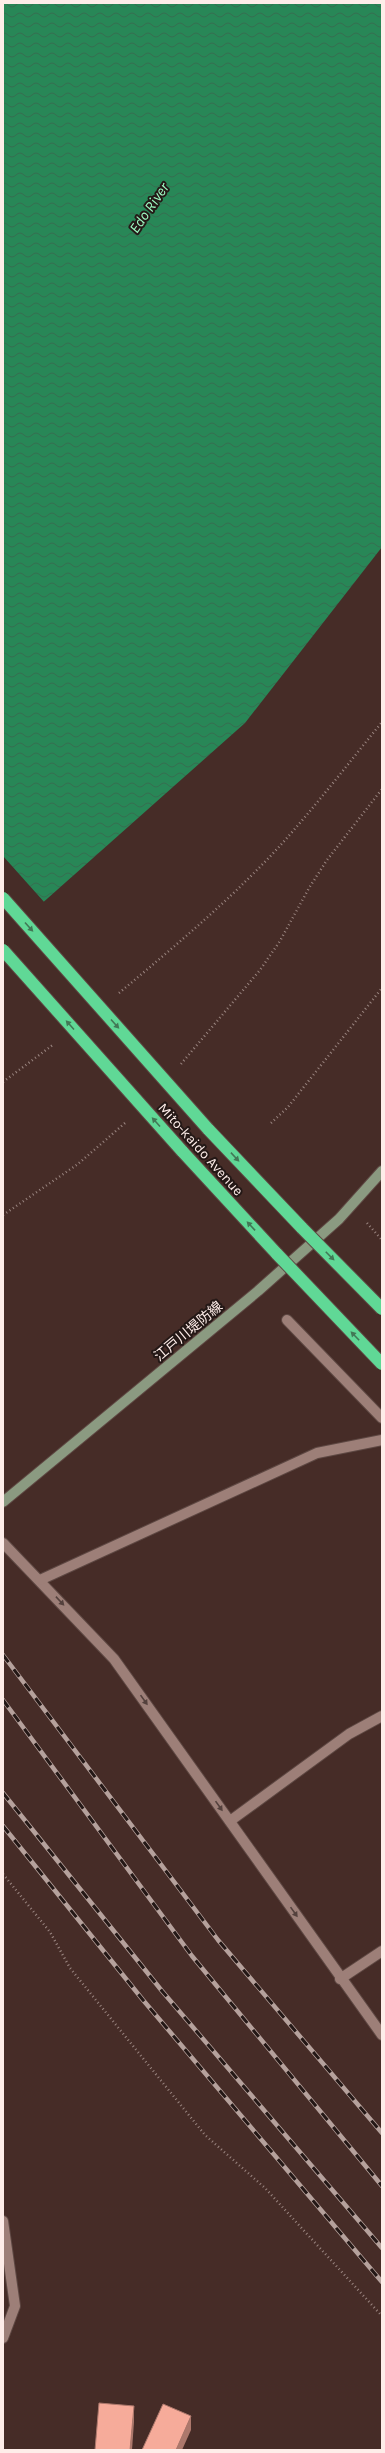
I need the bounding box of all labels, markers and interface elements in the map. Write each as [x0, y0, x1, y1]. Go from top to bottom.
water label: Edo River [125, 179, 173, 237]
one-way arrow [24, 922, 34, 932]
one-way arrow [111, 1019, 120, 1030]
one-way arrow [65, 1020, 74, 1030]
street label: Mito-kaido Avenue [155, 1099, 247, 1199]
one-way arrow [152, 1117, 161, 1127]
one-way arrow [230, 1152, 240, 1162]
one-way arrow [246, 1220, 255, 1231]
one-way arrow [325, 1251, 335, 1261]
street label: 江戸川堤防線 [151, 1298, 226, 1365]
one-way arrow [350, 1331, 360, 1341]
one-way arrow [55, 1596, 65, 1606]
one-way arrow [140, 1695, 148, 1705]
one-way arrow [215, 1801, 223, 1811]
one-way arrow [290, 1907, 298, 1918]

